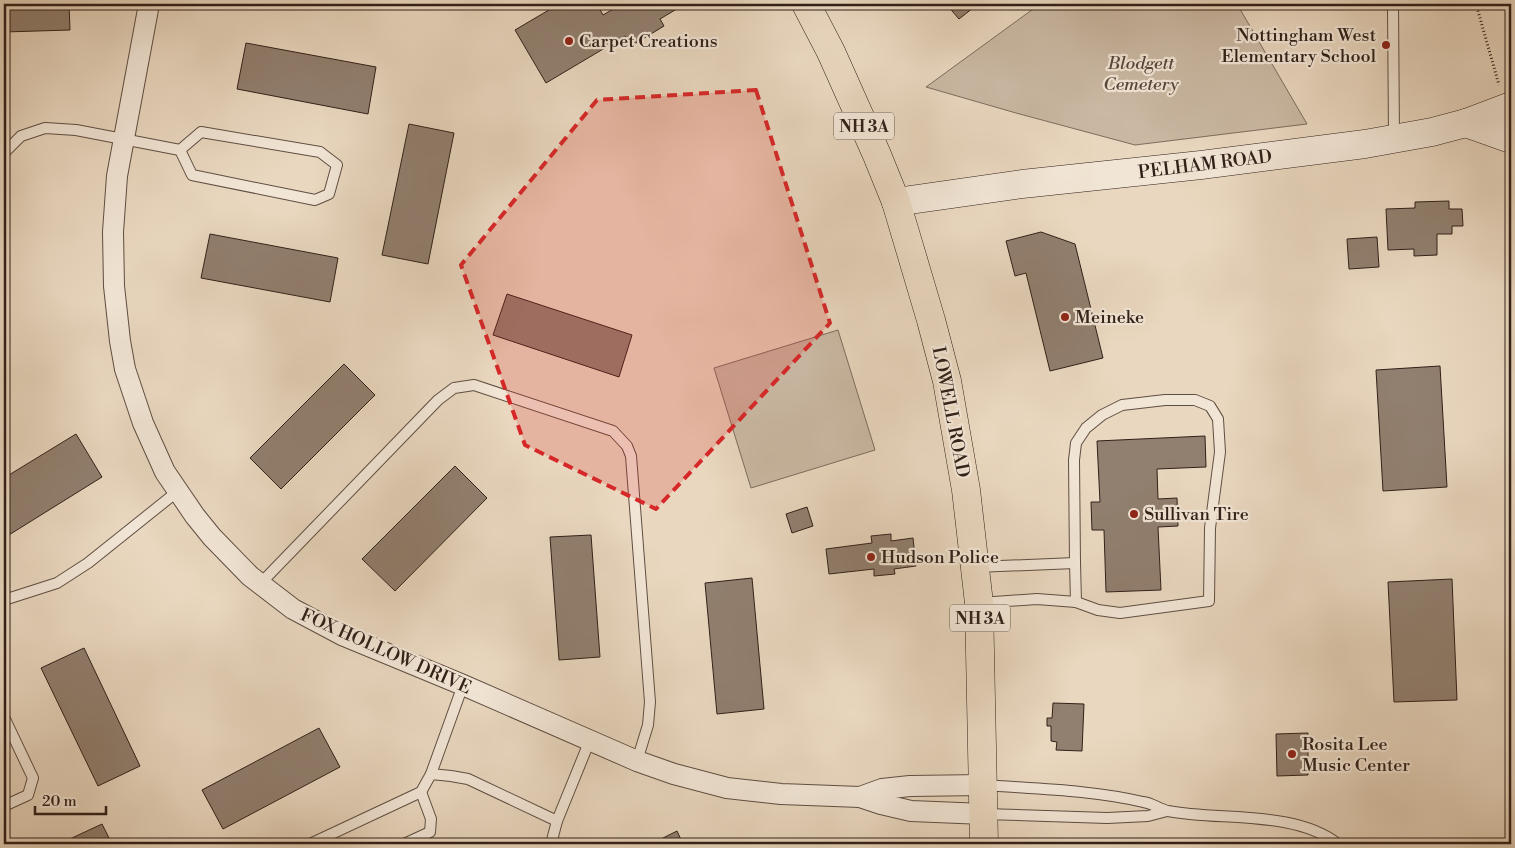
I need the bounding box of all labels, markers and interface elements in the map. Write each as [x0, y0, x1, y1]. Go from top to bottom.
place label: Nottingham West Elementary School [1221, 24, 1377, 68]
place label: Carpet Creations [579, 30, 718, 53]
marker: Carpet Creations [563, 35, 575, 47]
marker: Nottingham West Elementary School [1380, 39, 1392, 51]
park label: Blodgett Cemetery [1103, 52, 1179, 96]
road number: NH 3A [834, 112, 894, 140]
street label: PELHAM ROAD [1137, 145, 1273, 184]
place label: Meineke [1075, 306, 1144, 329]
marker: Meineke [1059, 311, 1071, 323]
street label: LOWELL ROAD [927, 345, 974, 480]
place label: Sullivan Tire [1144, 503, 1249, 526]
marker: Sullivan Tire [1128, 508, 1140, 520]
place label: Hudson Police [881, 546, 999, 569]
marker: Hudson Police [865, 551, 877, 563]
street label: FOX HOLLOW DRIVE [297, 603, 475, 700]
road number: NH 3A [950, 604, 1010, 632]
place label: Rosita Lee Music Center [1302, 733, 1410, 777]
marker: Rosita Lee Music Center [1286, 748, 1298, 760]
scale bar [35, 783, 106, 815]
text: 20 m [42, 792, 77, 811]

